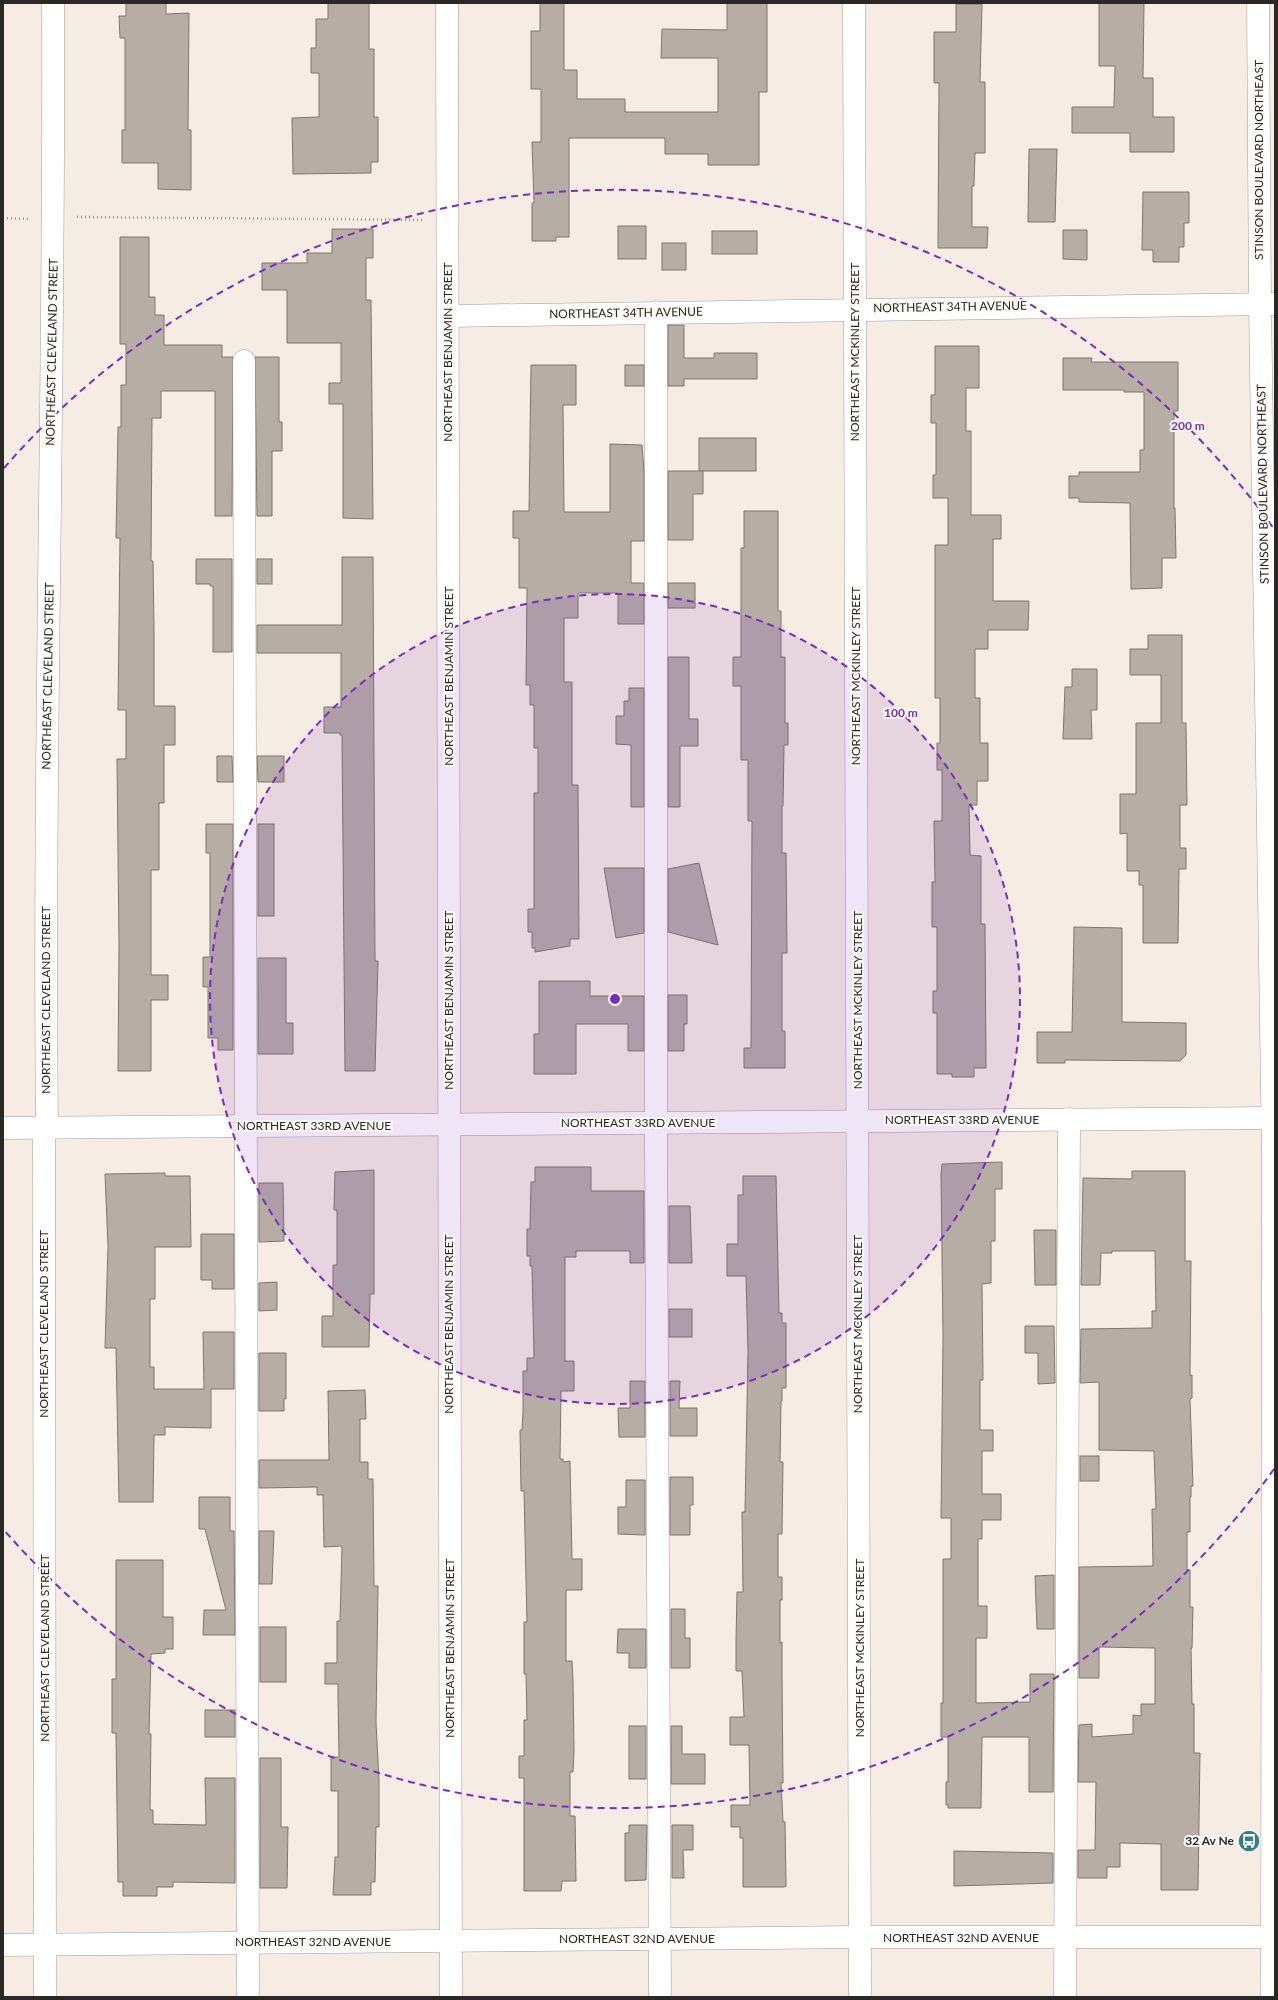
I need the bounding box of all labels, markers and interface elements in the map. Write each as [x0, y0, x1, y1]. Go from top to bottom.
street label: STINSON BOULEVARD NORTHEAST [1251, 60, 1266, 260]
street label: NORTHEAST CLEVELAND STREET [42, 258, 61, 446]
street label: NORTHEAST BENJAMIN STREET [440, 262, 455, 442]
street label: NORTHEAST MCKINLEY STREET [847, 263, 862, 441]
street label: NORTHEAST 34TH AVENUE [873, 298, 1027, 315]
street label: NORTHEAST 34TH AVENUE [549, 304, 703, 321]
street label: STINSON BOULEVARD NORTHEAST [1253, 384, 1272, 584]
text: 200 m [1171, 418, 1205, 433]
street label: NORTHEAST CLEVELAND STREET [38, 582, 57, 770]
street label: NORTHEAST BENJAMIN STREET [441, 586, 456, 766]
street label: NORTHEAST MCKINLEY STREET [848, 587, 863, 765]
text: 100 m [884, 705, 918, 720]
street label: NORTHEAST CLEVELAND STREET [38, 906, 53, 1094]
street label: NORTHEAST BENJAMIN STREET [441, 910, 456, 1090]
street label: NORTHEAST MCKINLEY STREET [850, 911, 865, 1089]
centre of rings [608, 992, 622, 1006]
street label: NORTHEAST 33RD AVENUE [885, 1112, 1039, 1127]
street label: NORTHEAST 33RD AVENUE [561, 1115, 715, 1130]
street label: NORTHEAST 33RD AVENUE [237, 1118, 391, 1133]
street label: NORTHEAST CLEVELAND STREET [36, 1230, 51, 1418]
street label: NORTHEAST BENJAMIN STREET [441, 1234, 456, 1414]
street label: NORTHEAST MCKINLEY STREET [850, 1235, 865, 1413]
street label: NORTHEAST CLEVELAND STREET [37, 1554, 52, 1742]
street label: NORTHEAST BENJAMIN STREET [442, 1558, 457, 1738]
street label: NORTHEAST MCKINLEY STREET [852, 1559, 867, 1737]
bus stop icon: 32 Av Ne [1236, 1828, 1262, 1854]
place label: 32 Av Ne [1185, 1833, 1235, 1848]
street label: NORTHEAST 32ND AVENUE [883, 1930, 1039, 1945]
street label: NORTHEAST 32ND AVENUE [559, 1931, 715, 1946]
street label: NORTHEAST 32ND AVENUE [235, 1934, 391, 1949]

